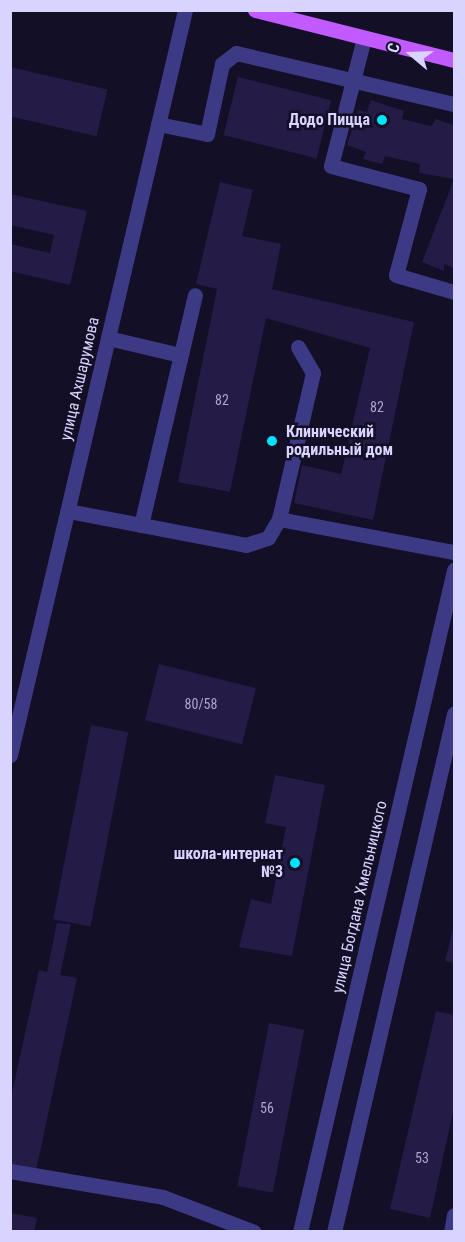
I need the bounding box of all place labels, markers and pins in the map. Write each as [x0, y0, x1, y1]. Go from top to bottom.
place label: Додо Пицца [289, 110, 370, 130]
marker: Додо Пицца [375, 113, 389, 127]
place label: Клинический родильный дом [286, 422, 393, 460]
marker: Клинический родильный дом [263, 432, 281, 450]
place label: школа-интернат №3 [174, 844, 283, 882]
marker: школа-интернат №3 [288, 856, 302, 870]

